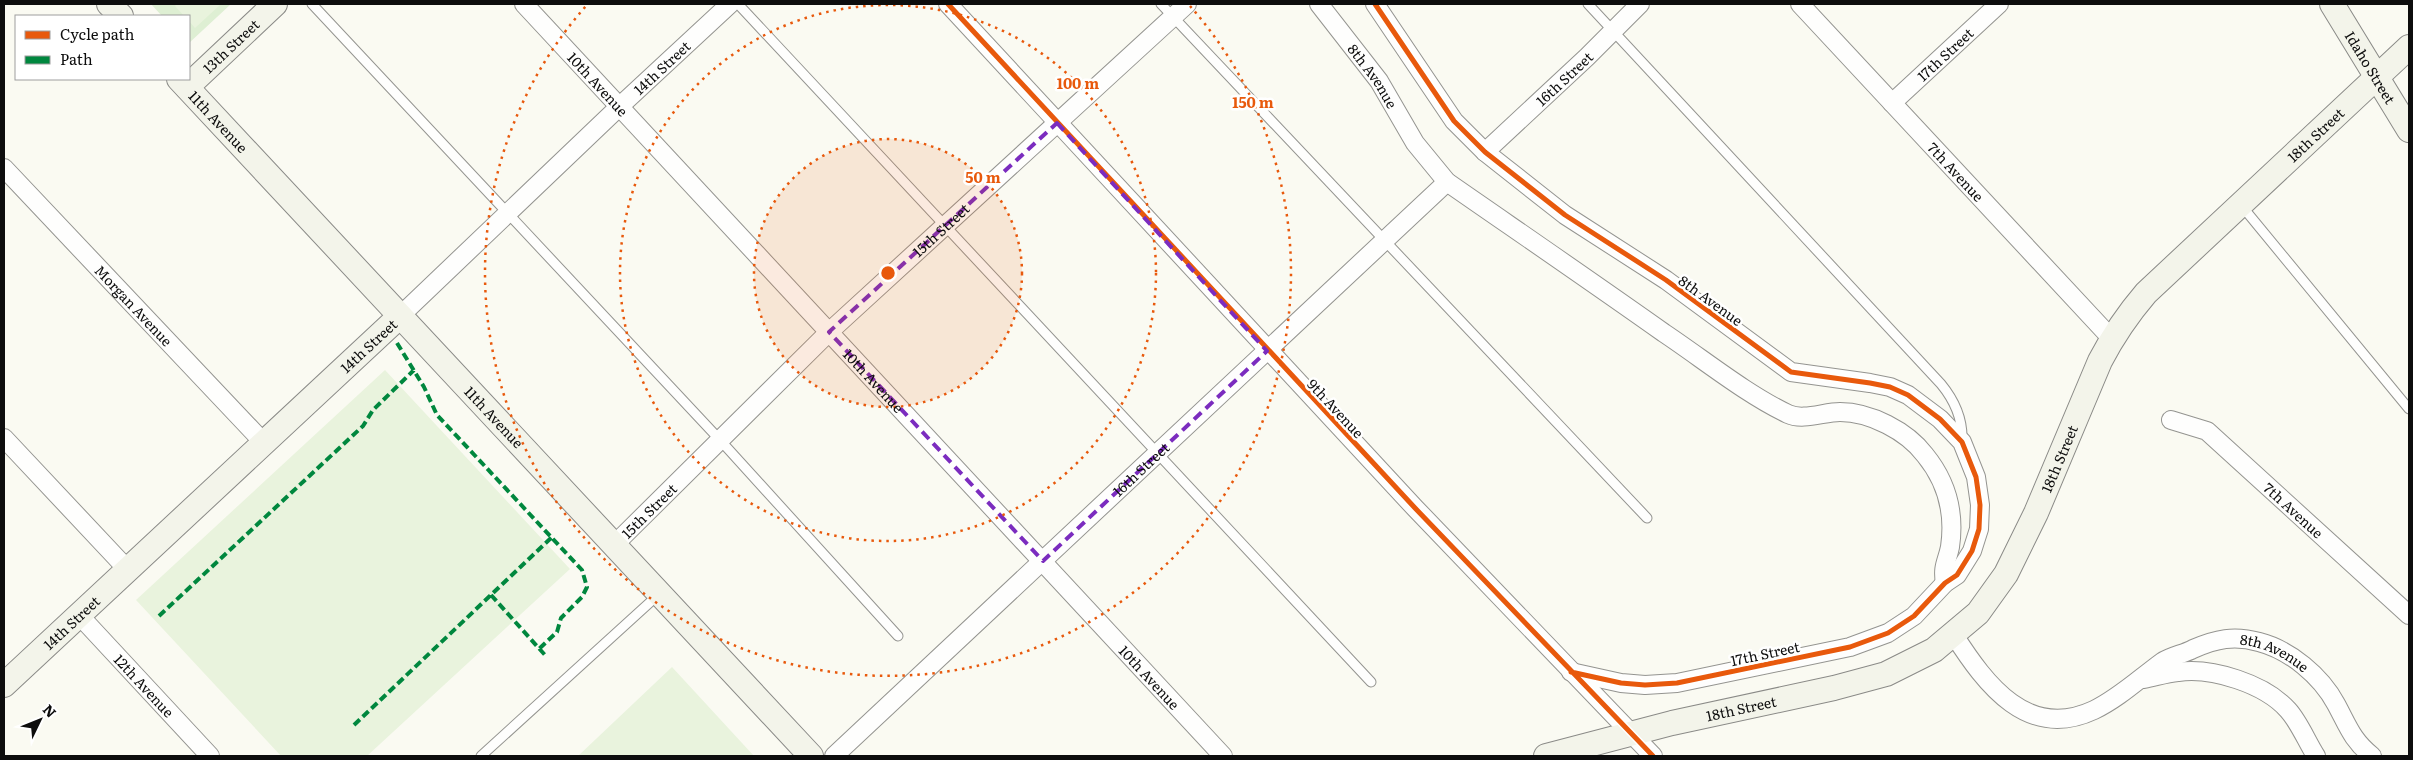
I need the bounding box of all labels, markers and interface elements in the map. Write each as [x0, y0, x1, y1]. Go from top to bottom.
street label: 13th Street [198, 14, 264, 78]
legend [15, 15, 190, 80]
text: Cycle path [60, 22, 135, 45]
street label: 17th Street [1912, 23, 1978, 85]
street label: Idaho Street [2341, 27, 2401, 108]
street label: 14th Street [629, 36, 695, 99]
street label: 8th Avenue [1343, 39, 1403, 112]
text: Path [60, 47, 93, 70]
street label: 10th Avenue [563, 47, 633, 120]
street label: 16th Street [1531, 47, 1597, 110]
text: 100 m [1057, 71, 1099, 94]
street label: 11th Avenue [185, 86, 253, 157]
text: 150 m [1232, 90, 1274, 113]
street label: 18th Street [2282, 103, 2348, 166]
street label: 7th Avenue [1924, 138, 1989, 205]
text: 50 m [965, 165, 1001, 188]
street label: 15th Street [908, 198, 974, 261]
street label: Morgan Avenue [91, 260, 177, 350]
centre of rings [879, 264, 897, 282]
street label: 8th Avenue [1675, 270, 1747, 330]
street label: 14th Street [336, 314, 401, 377]
street label: 10th Avenue [839, 344, 909, 417]
street label: 9th Avenue [1303, 374, 1369, 442]
street label: 11th Avenue [460, 381, 528, 452]
street label: 18th Street [2036, 422, 2082, 495]
street label: 16th Street [1108, 437, 1174, 501]
street label: 15th Street [617, 478, 681, 542]
street label: 7th Avenue [2260, 478, 2328, 542]
street label: 14th Street [39, 591, 104, 654]
street label: 8th Avenue [2239, 629, 2314, 676]
street label: 17th Street [1729, 636, 1802, 670]
street label: 10th Avenue [1115, 641, 1184, 714]
street label: 12th Avenue [110, 649, 179, 721]
street label: 18th Street [1704, 691, 1778, 725]
north arrow [15, 695, 65, 745]
text: N [39, 699, 62, 722]

